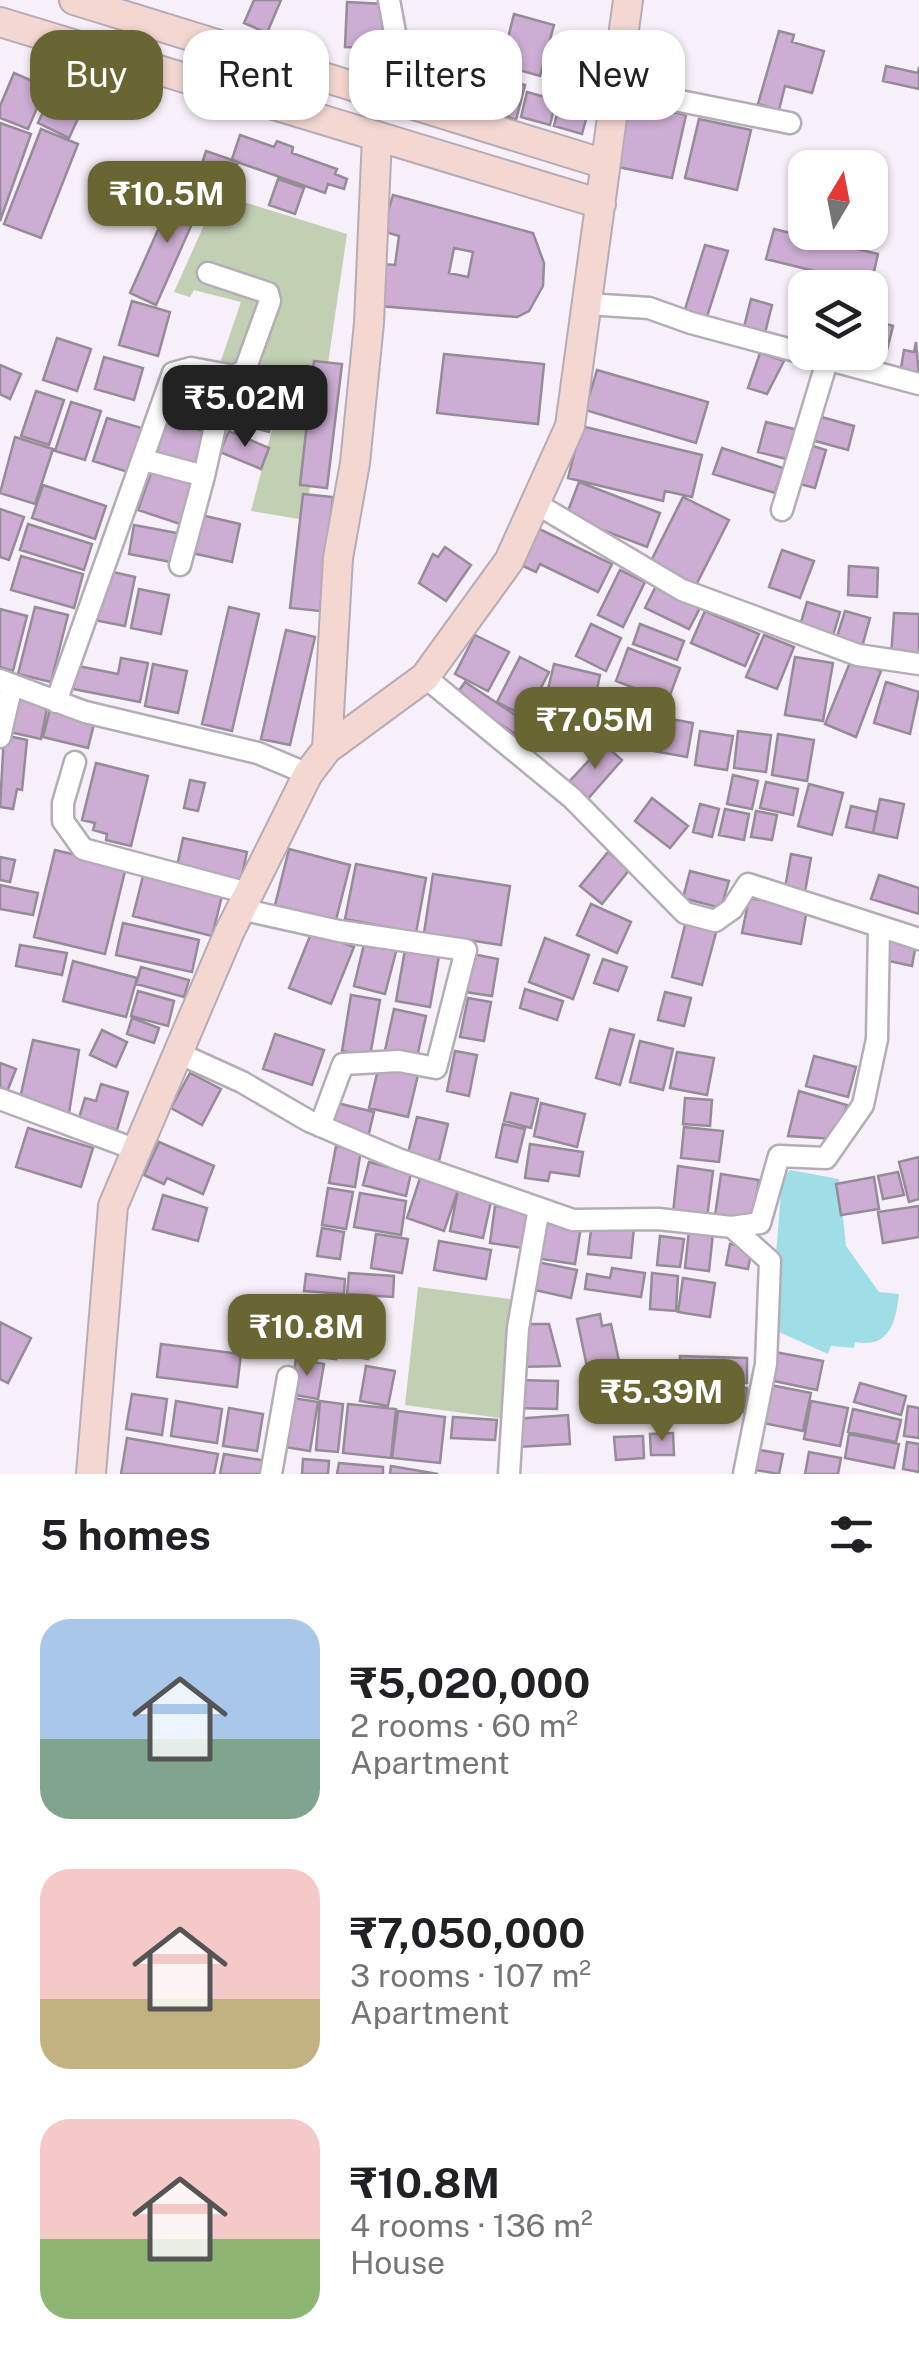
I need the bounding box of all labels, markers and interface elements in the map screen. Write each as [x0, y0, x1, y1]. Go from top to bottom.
chip: Buy [30, 30, 163, 120]
chip: Rent [183, 30, 329, 120]
chip: Filters [349, 30, 522, 120]
chip: New [542, 30, 685, 120]
north arrow [788, 150, 888, 250]
map controls [788, 150, 888, 370]
pin: ₹10.5M [86, 161, 248, 246]
text: ₹10.5M [110, 175, 224, 212]
button: layers [788, 270, 888, 370]
pin: ₹5.02M [164, 365, 326, 450]
text: ₹5.02M [184, 379, 306, 416]
pin: ₹7.05M [514, 687, 676, 772]
text: ₹7.05M [536, 701, 654, 738]
pin: ₹10.8M [226, 1294, 388, 1379]
text: ₹10.8M [250, 1308, 364, 1345]
pin: ₹5.39M [581, 1359, 743, 1444]
text: ₹5.39M [601, 1373, 723, 1410]
icon: filters [824, 1507, 879, 1562]
text: 5 homes [40, 1510, 211, 1559]
text: ₹5,020,000 [350, 1658, 590, 1707]
icon: home [120, 1659, 240, 1779]
text: 2 rooms · 60 m² [350, 1707, 578, 1744]
text: Apartment [350, 1744, 510, 1781]
text: ₹7,050,000 [350, 1908, 585, 1957]
icon: home [120, 1909, 240, 2029]
text: 3 rooms · 107 m² [350, 1957, 591, 1994]
text: Apartment [350, 1994, 510, 2031]
text: ₹10.8M [350, 2158, 500, 2207]
icon: home [120, 2159, 240, 2279]
text: 4 rooms · 136 m² [350, 2207, 593, 2244]
text: House [350, 2244, 445, 2281]

